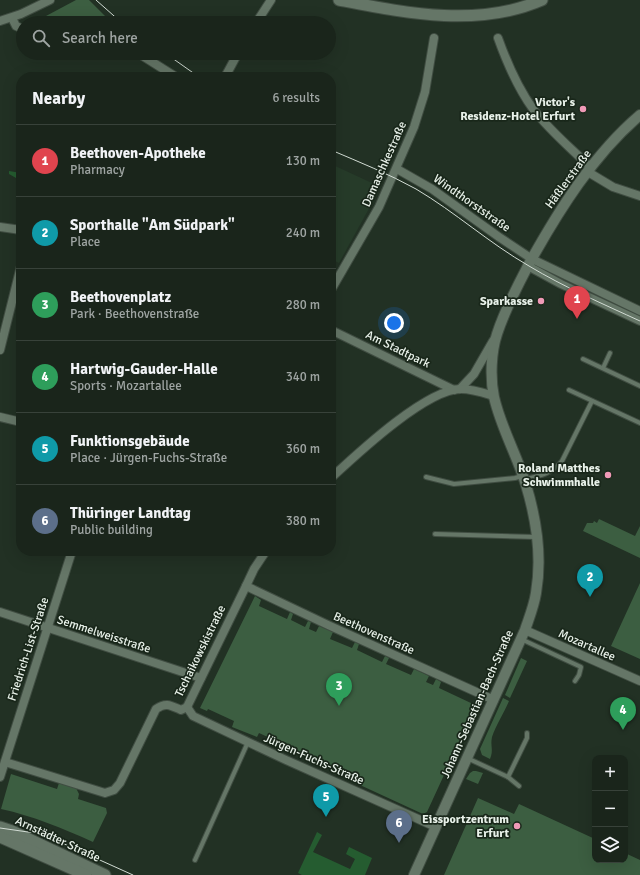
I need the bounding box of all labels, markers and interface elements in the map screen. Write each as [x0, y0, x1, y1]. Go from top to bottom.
search box [16, 16, 336, 60]
icon: search [30, 27, 52, 49]
text: Search here [62, 29, 138, 47]
text: Nearby [32, 88, 85, 109]
text: 6 results [272, 90, 320, 106]
place label: Victor's Residenz-Hotel Erfurt [460, 95, 576, 124]
marker: Victor's Residenz-Hotel Erfurt [578, 104, 588, 114]
street label: Damaschkestraße [359, 119, 410, 209]
text: Beethoven-Apotheke [70, 144, 206, 162]
street label: Häßlerstraße [542, 147, 595, 212]
text: 1 [41, 153, 49, 169]
text: 130 m [286, 153, 320, 169]
text: Pharmacy [70, 162, 125, 178]
street label: Windthorststraße [430, 171, 513, 236]
text: Sporthalle "Am Südpark" [70, 216, 235, 234]
text: 2 [41, 225, 49, 241]
text: 240 m [286, 225, 320, 241]
text: Place [70, 234, 100, 250]
pin: 1 [564, 286, 590, 319]
text: Beethovenplatz [70, 288, 171, 306]
place label: Sparkasse [480, 294, 533, 309]
marker: Sparkasse [536, 296, 546, 306]
text: 3 [41, 297, 49, 313]
text: 280 m [286, 297, 320, 313]
text: Park · Beethovenstraße [70, 306, 199, 322]
your location [384, 313, 404, 333]
street label: Am Stadtpark [363, 327, 432, 372]
text: Hartwig-Gauder-Halle [70, 360, 218, 378]
text: 4 [41, 369, 49, 385]
text: 340 m [286, 369, 320, 385]
text: Sports · Mozartallee [70, 378, 182, 394]
text: Funktionsgebäude [70, 432, 190, 450]
text: 5 [41, 441, 49, 457]
text: 360 m [286, 441, 320, 457]
text: Place · Jürgen-Fuchs-Straße [70, 450, 227, 466]
place label: Roland Matthes Schwimmhalle [518, 461, 601, 490]
marker: Roland Matthes Schwimmhalle [603, 470, 613, 480]
text: Thüringer Landtag [70, 504, 191, 522]
text: 6 [41, 513, 49, 529]
text: 380 m [286, 513, 320, 529]
text: Public building [70, 522, 153, 538]
pin: 2 [577, 564, 603, 597]
street label: Friedrich-List-Straße [5, 595, 52, 703]
street label: Tschaikowskistraße [172, 603, 229, 700]
street label: Beethovenstraße [331, 609, 417, 658]
street label: Semmelweisstraße [55, 612, 153, 657]
street label: Mozartallee [556, 626, 618, 665]
street label: Johann-Sebastian-Bach-Straße [438, 628, 517, 781]
pin: 3 [326, 673, 352, 706]
pin: 4 [610, 697, 636, 730]
street label: Jürgen-Fuchs-Straße [261, 731, 366, 788]
map controls [592, 755, 628, 863]
button: + [592, 755, 628, 791]
pin: 5 [313, 784, 339, 817]
button: − [592, 791, 628, 827]
pin: 6 [386, 810, 412, 843]
place label: Eissportzentrum Erfurt [422, 812, 509, 841]
street label: Arnstädter Straße [13, 813, 103, 866]
marker: Eissportzentrum Erfurt [512, 821, 522, 831]
button: layers [592, 827, 628, 863]

